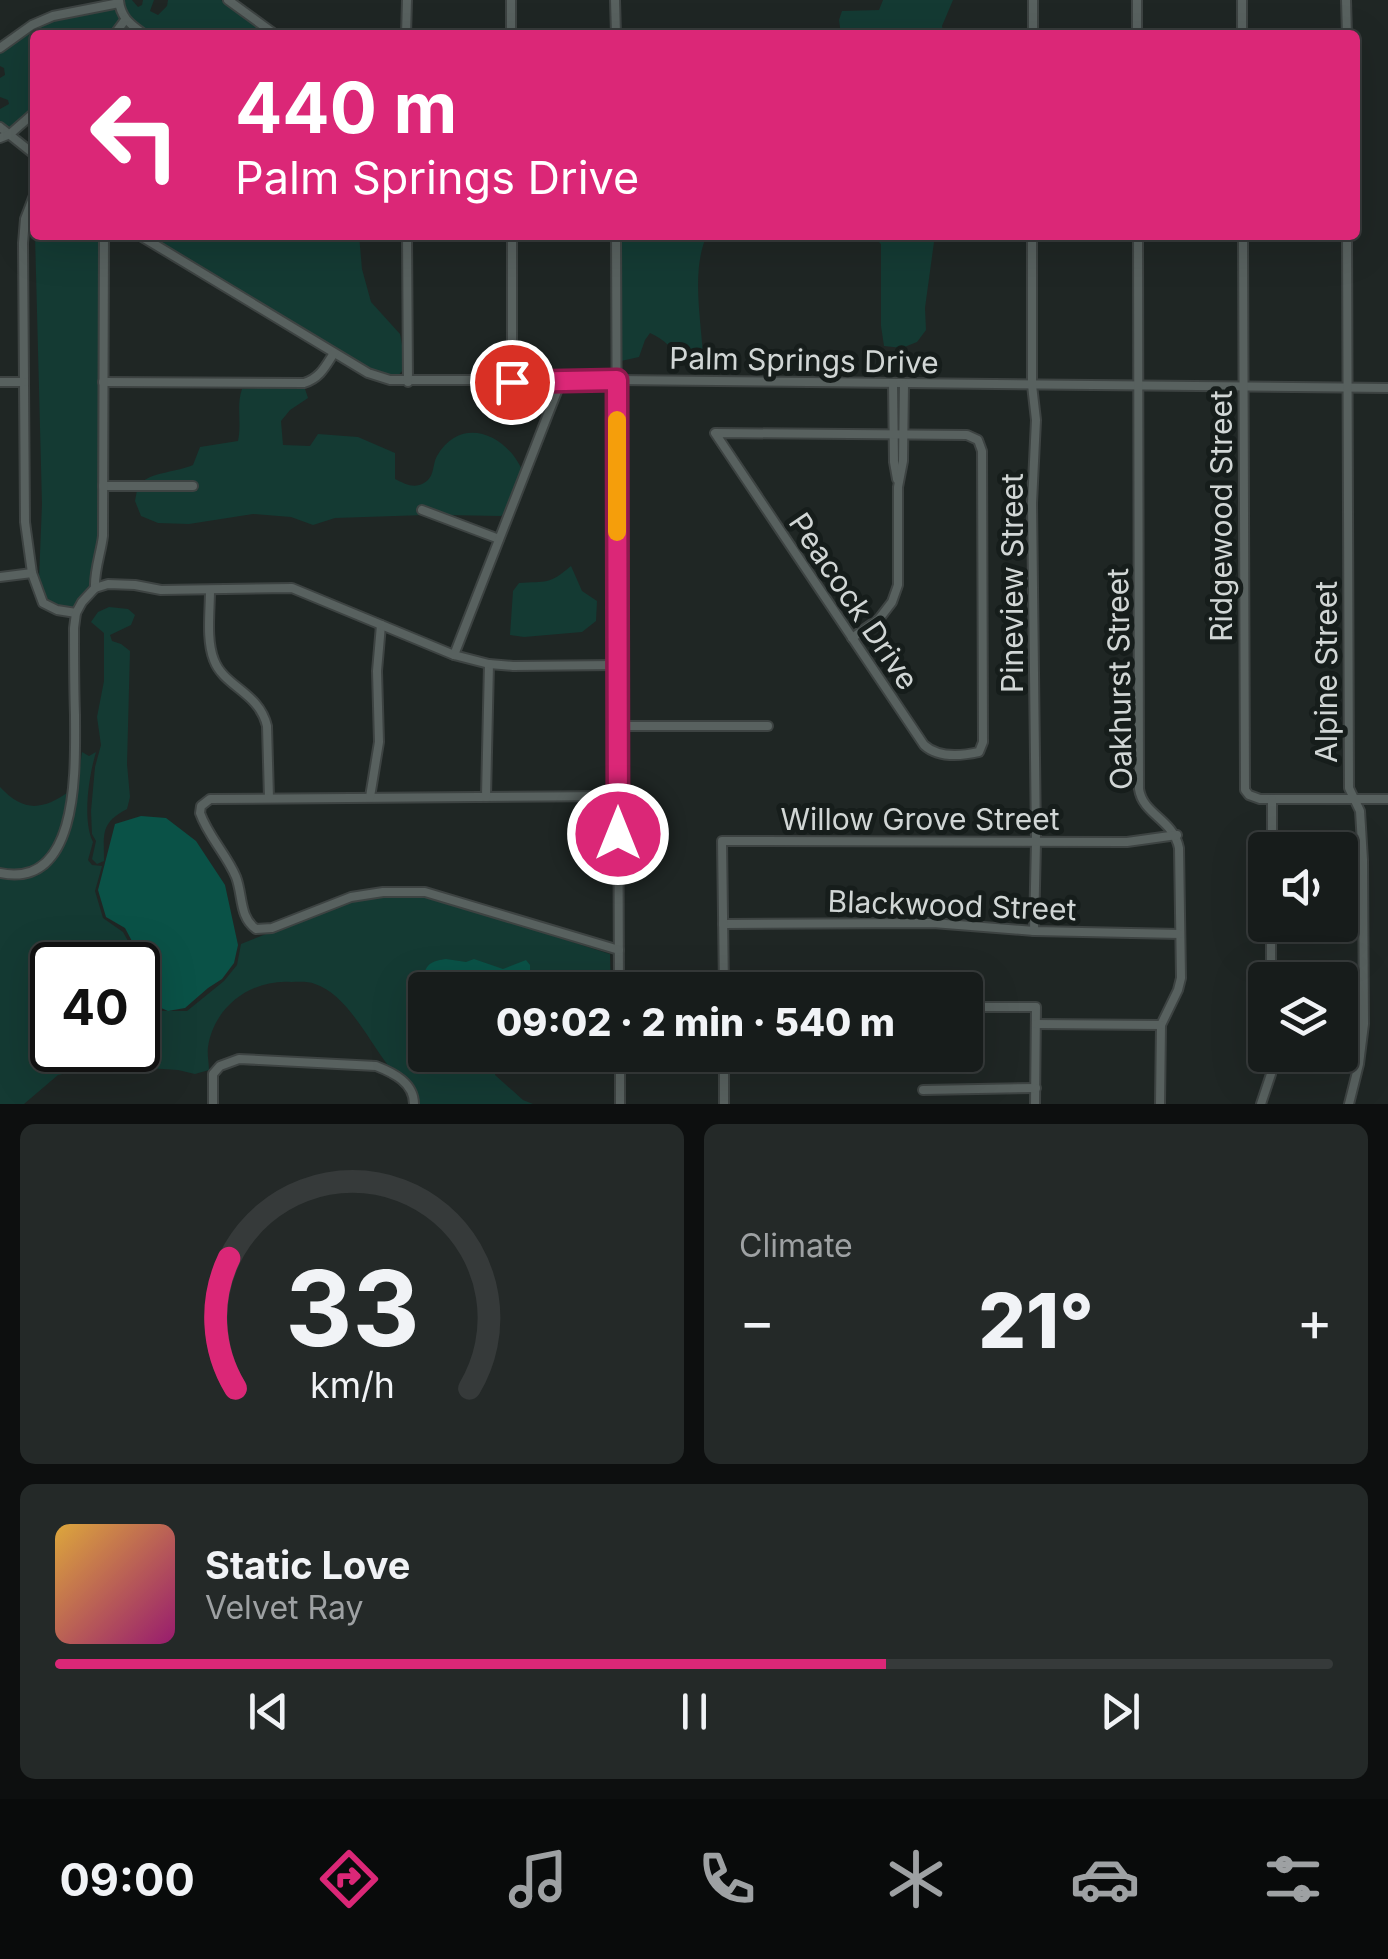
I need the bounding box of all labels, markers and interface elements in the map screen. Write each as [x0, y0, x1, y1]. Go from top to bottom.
text: 440 m [235, 65, 457, 150]
icon: left [70, 70, 200, 200]
text: Palm Springs Drive [235, 150, 639, 205]
pin [470, 340, 555, 425]
street label: Palm Springs Drive [669, 340, 939, 380]
icon: arrive [485, 355, 540, 410]
street label: Ridgewood Street [1203, 390, 1239, 642]
street label: Pineview Street [994, 473, 1030, 693]
street label: Peacock Drive [782, 506, 926, 696]
street label: Oakhurst Street [1099, 568, 1139, 790]
street label: Alpine Street [1308, 581, 1344, 763]
position arrow [566, 782, 670, 886]
street label: Willow Grove Street [780, 801, 1060, 837]
map controls [1248, 832, 1358, 1072]
button: sound [1248, 832, 1358, 942]
street label: Blackwood Street [827, 883, 1077, 927]
speed limit sign: 40 [30, 942, 160, 1072]
button: layers [1248, 962, 1358, 1072]
text: 09:02 · 2 min · 540 m [496, 999, 895, 1045]
text: Climate [739, 1226, 853, 1265]
text: 33 [285, 1245, 419, 1371]
text: 21° [978, 1275, 1094, 1366]
text: − [739, 1288, 775, 1354]
text: + [1297, 1288, 1333, 1354]
text: km/h [310, 1363, 394, 1407]
text: Static Love [205, 1542, 410, 1588]
text: Velvet Ray [205, 1588, 363, 1627]
icon: previous [241, 1684, 296, 1739]
icon: pause [667, 1684, 722, 1739]
icon: next [1093, 1684, 1148, 1739]
icon: directions [314, 1844, 384, 1914]
icon: music [503, 1844, 573, 1914]
icon: phone [692, 1844, 762, 1914]
icon: climate [881, 1844, 951, 1914]
icon: car [1070, 1844, 1140, 1914]
icon: filters [1258, 1844, 1328, 1914]
text: 09:00 [59, 1852, 195, 1907]

